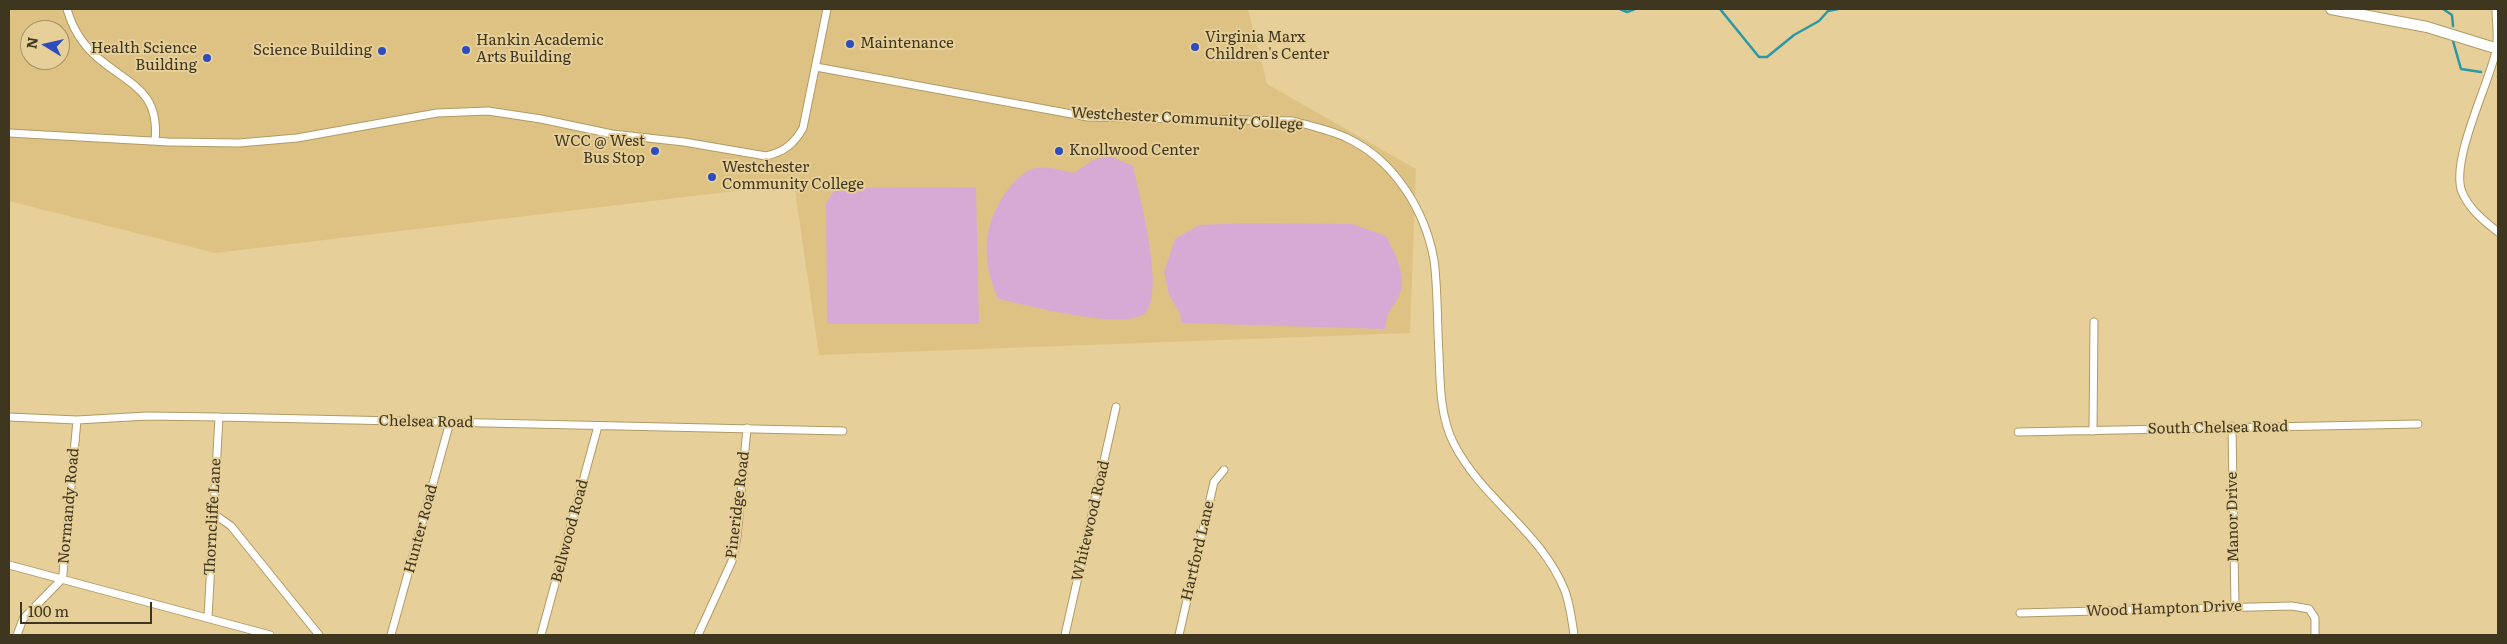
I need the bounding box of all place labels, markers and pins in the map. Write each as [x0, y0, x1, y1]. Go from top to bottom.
place label: Virginia Marx Children's Center [1205, 29, 1329, 64]
place label: Hankin Academic Arts Building [476, 32, 604, 67]
place label: Maintenance [860, 35, 954, 53]
marker: Maintenance [844, 38, 856, 50]
place label: Health Science Building [91, 40, 197, 75]
marker: Virginia Marx Children's Center [1189, 41, 1201, 53]
place label: Science Building [253, 42, 372, 60]
marker: Hankin Academic Arts Building [460, 44, 472, 56]
marker: Science Building [376, 45, 388, 57]
marker: Health Science Building [201, 52, 213, 64]
place label: WCC @ West Bus Stop [554, 133, 645, 168]
place label: Knollwood Center [1069, 142, 1199, 160]
marker: WCC @ West Bus Stop [649, 145, 661, 157]
marker: Knollwood Center [1053, 145, 1065, 157]
place label: Westchester Community College [722, 159, 864, 194]
marker: Westchester Community College [706, 171, 718, 183]

